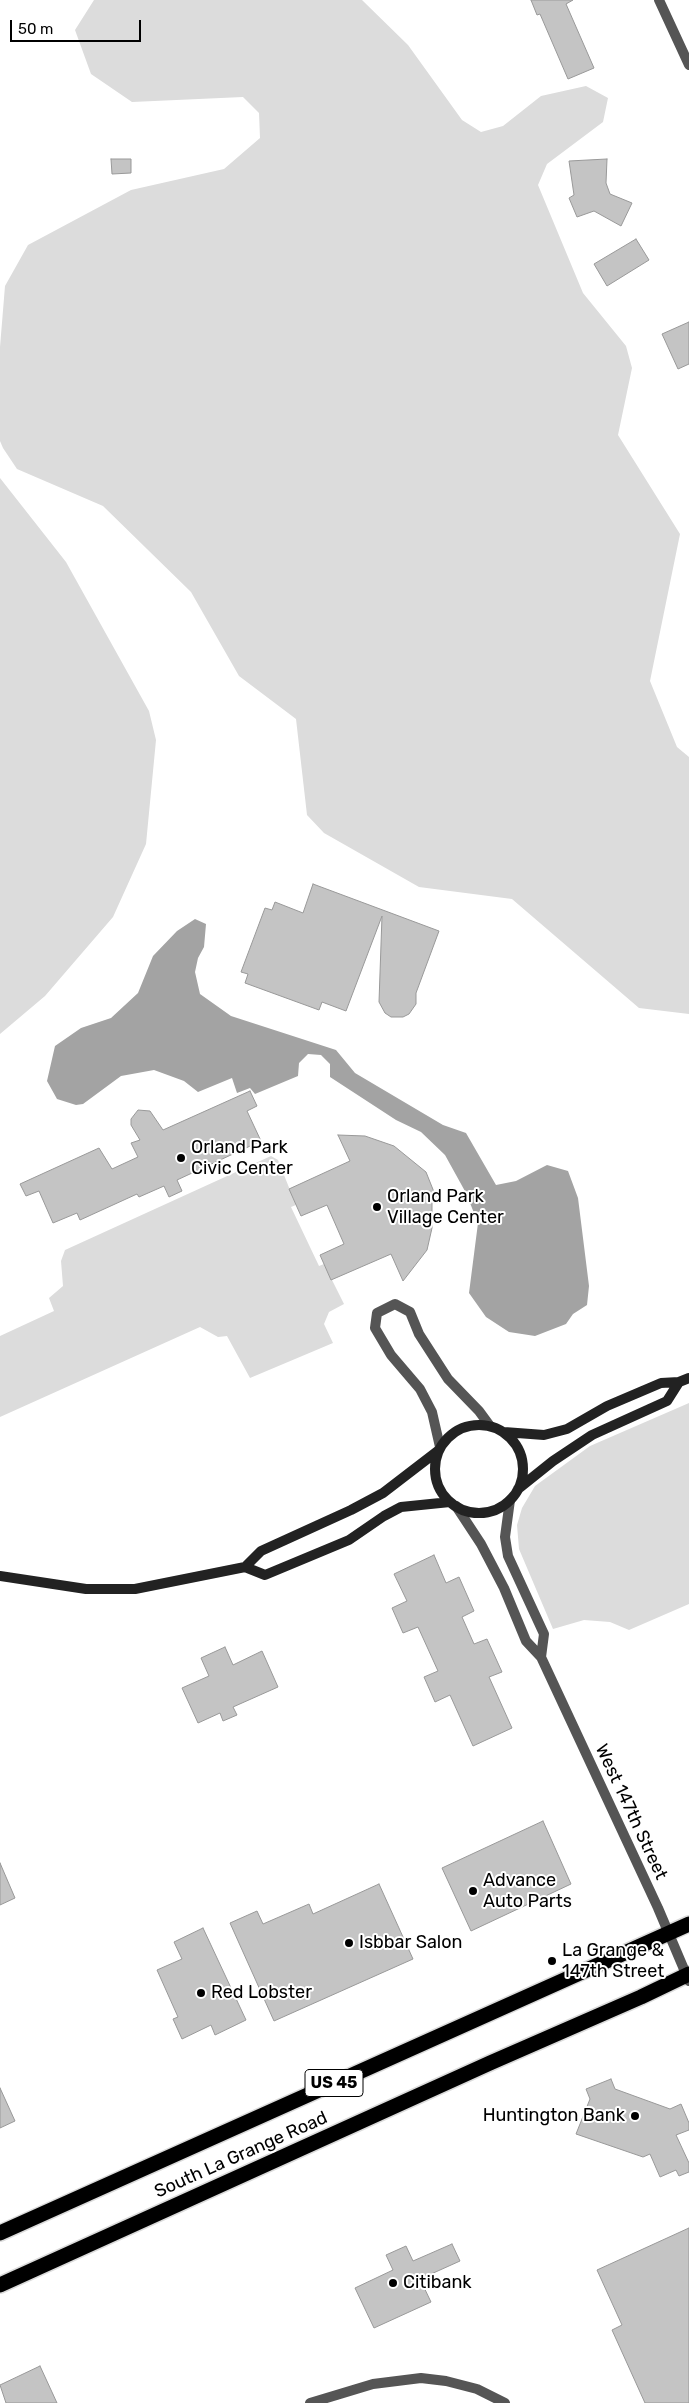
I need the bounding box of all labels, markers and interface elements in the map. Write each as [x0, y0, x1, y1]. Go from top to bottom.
scale bar [12, 10, 144, 42]
text: 50 m [18, 20, 53, 38]
place label: Orland Park Civic Center [191, 1137, 293, 1180]
marker: Orland Park Civic Center [175, 1152, 187, 1164]
place label: Orland Park Village Center [387, 1186, 504, 1228]
marker: Orland Park Village Center [371, 1201, 383, 1213]
street label: West 147th Street [590, 1741, 672, 1883]
place label: Advance Auto Parts [483, 1870, 572, 1912]
marker: Advance Auto Parts [467, 1885, 479, 1897]
place label: Isbbar Salon [359, 1932, 462, 1954]
marker: Isbbar Salon [343, 1937, 355, 1949]
place label: La Grange & 147th Street [562, 1940, 664, 1982]
marker: La Grange & 147th Street [546, 1955, 558, 1967]
place label: Red Lobster [211, 1982, 312, 2004]
marker: Red Lobster [195, 1987, 207, 1999]
road number: US 45 [305, 2070, 363, 2096]
place label: Huntington Bank [483, 2105, 625, 2127]
street label: South La Grange Road [151, 2107, 331, 2203]
marker: Huntington Bank [629, 2110, 641, 2122]
place label: Citibank [403, 2272, 472, 2294]
marker: Citibank [387, 2277, 399, 2289]

